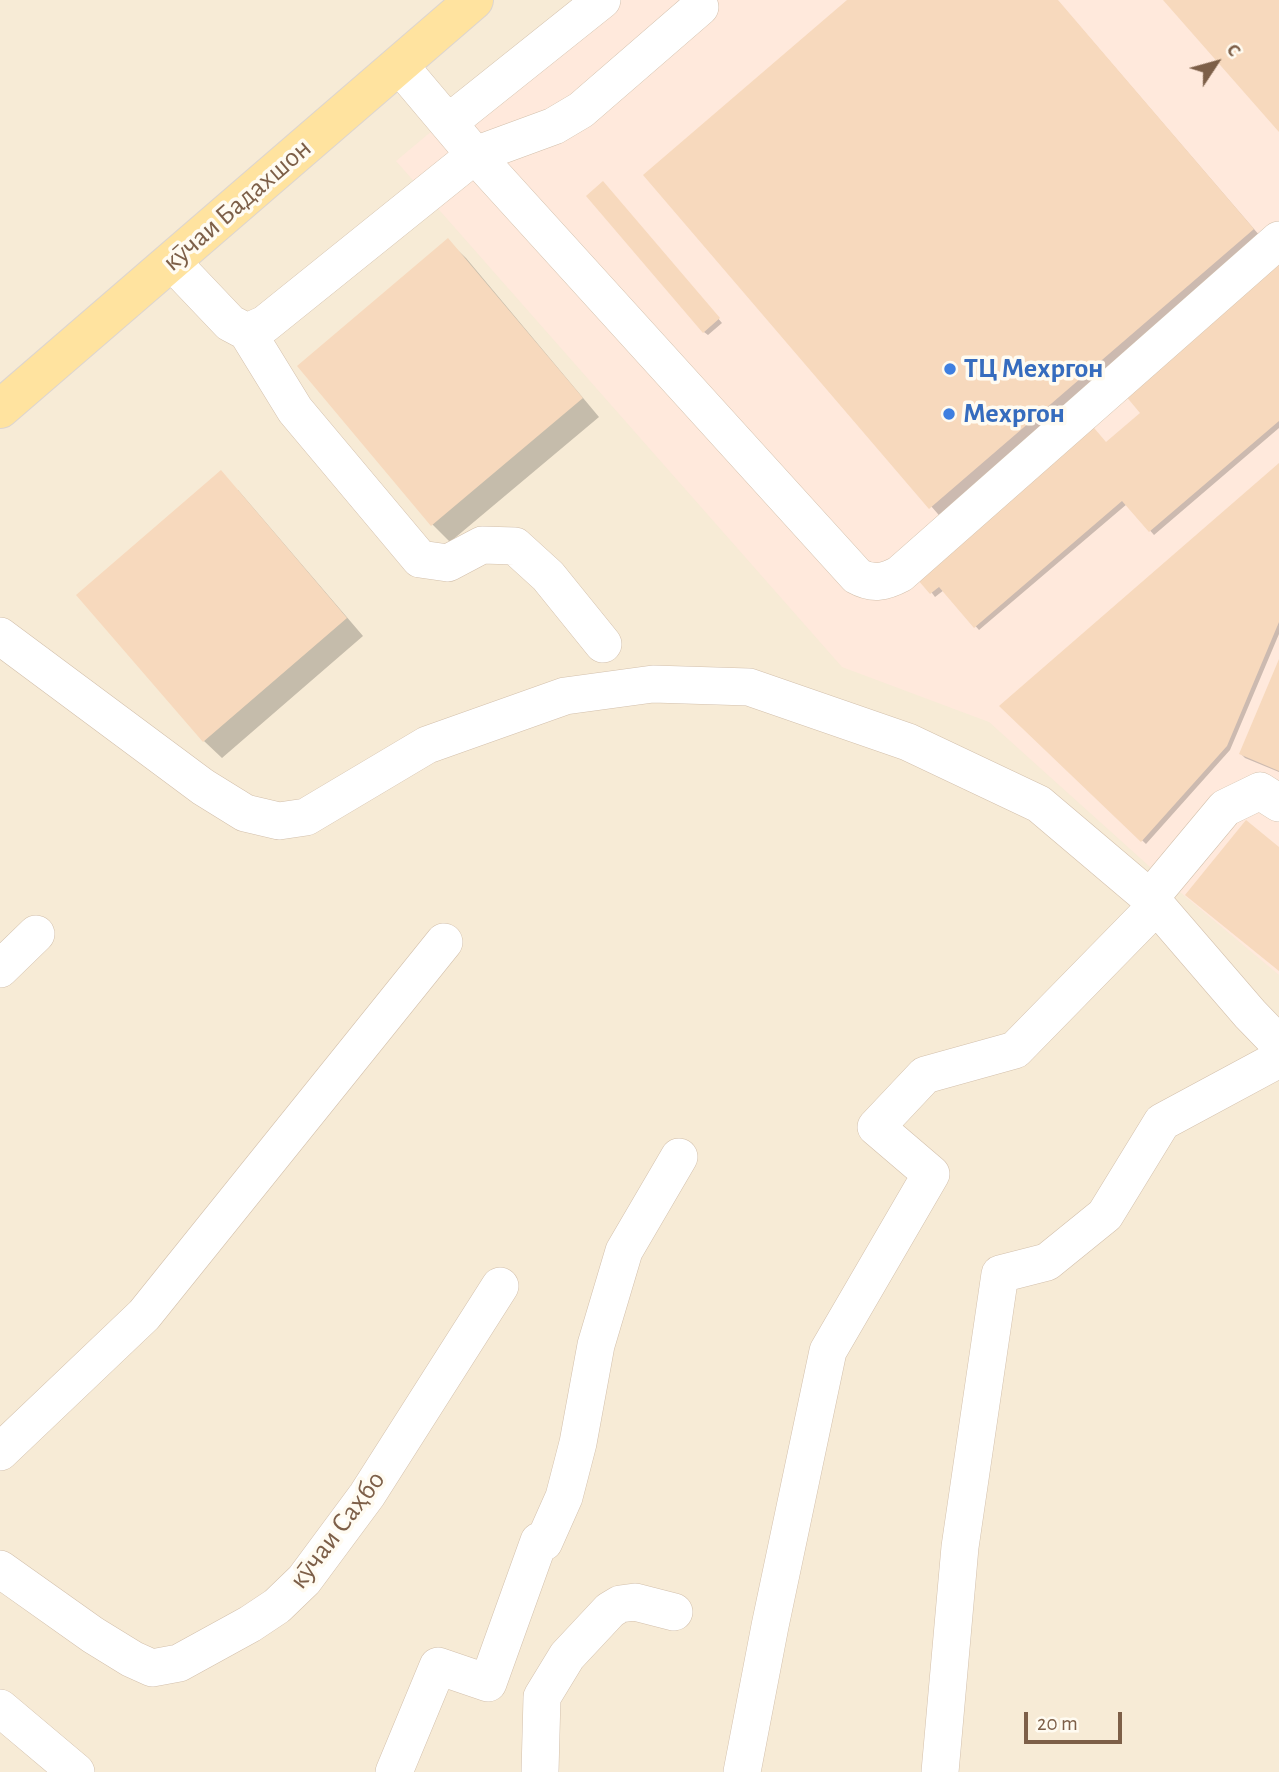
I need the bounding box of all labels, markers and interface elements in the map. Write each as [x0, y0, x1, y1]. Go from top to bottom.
north arrow [1181, 28, 1251, 98]
text: С [1223, 41, 1244, 60]
street label: кӯчаи Бадахшон [156, 131, 318, 279]
place label: ТЦ Мехргон [964, 352, 1104, 386]
marker: ТЦ Мехргон [942, 361, 958, 377]
place label: Мехргон [963, 397, 1065, 431]
marker: Мехргон [941, 406, 957, 422]
street label: кӯчаи Саҳбо [282, 1464, 392, 1596]
scale bar [1027, 1698, 1125, 1742]
text: 20 m [1037, 1713, 1078, 1734]

